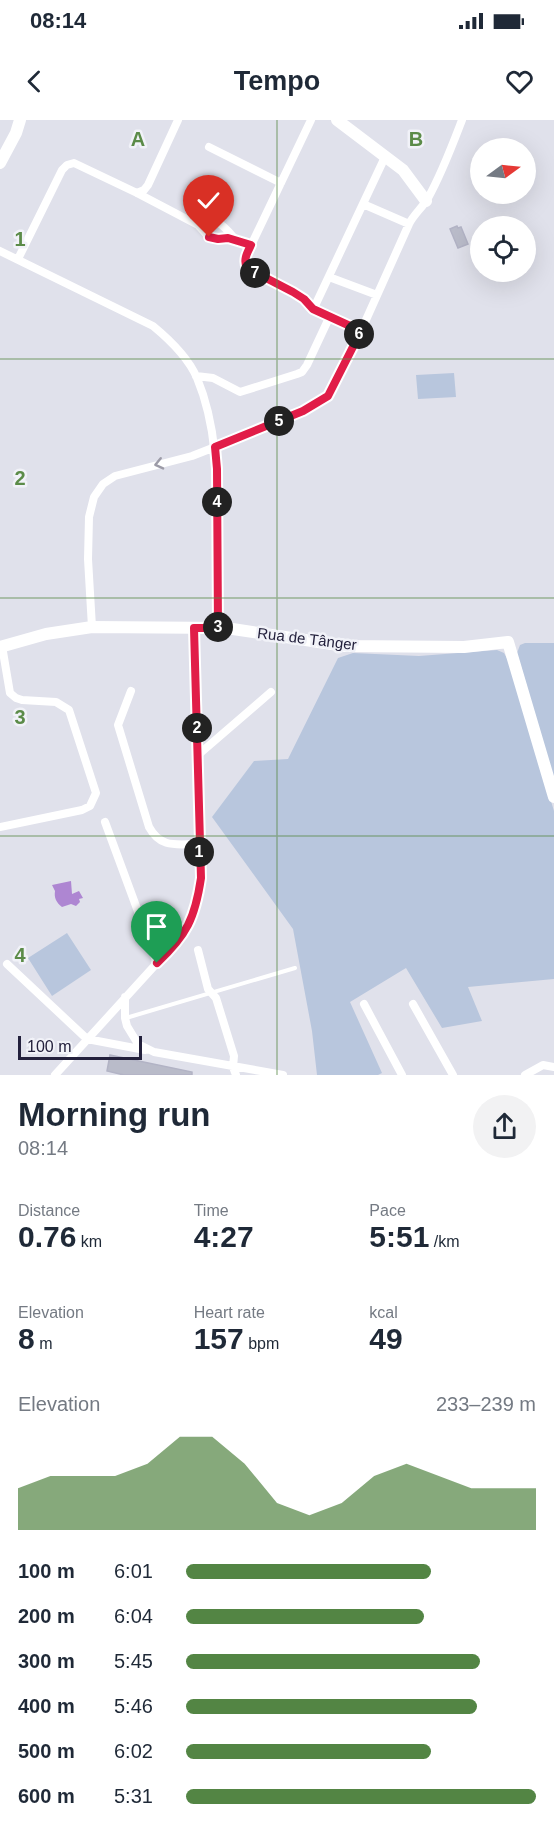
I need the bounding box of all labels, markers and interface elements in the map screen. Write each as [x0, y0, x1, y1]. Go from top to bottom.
text: 08:14 [30, 8, 86, 33]
icon: back [18, 65, 51, 98]
icon: heart [503, 65, 536, 98]
text: Tempo [234, 66, 320, 96]
text: A [131, 128, 145, 150]
text: B [409, 128, 423, 150]
north arrow [470, 138, 536, 204]
map controls [470, 138, 536, 282]
pin [183, 175, 234, 237]
icon: check [192, 184, 225, 217]
button: locate [470, 216, 536, 282]
text: 1 [14, 228, 26, 250]
pin: 7 [240, 258, 270, 288]
text: 7 [251, 264, 259, 281]
pin: 6 [344, 319, 374, 349]
text: 6 [355, 325, 363, 342]
pin: 5 [264, 406, 294, 436]
text: 5 [275, 412, 283, 429]
one-way arrow [154, 456, 164, 469]
text: 2 [14, 467, 26, 489]
pin: 4 [202, 487, 232, 517]
text: 4 [213, 493, 221, 510]
pin: 3 [203, 612, 233, 642]
text: 3 [214, 618, 222, 635]
street label: Rua de Tânger [256, 624, 358, 653]
text: 3 [14, 706, 26, 728]
pin: 2 [182, 713, 212, 743]
text: 2 [193, 719, 201, 736]
pin: 1 [184, 837, 214, 867]
text: 1 [195, 843, 203, 860]
pin [131, 901, 182, 963]
icon: arrive [140, 910, 173, 943]
text: 4 [14, 944, 26, 966]
scale bar [18, 1033, 142, 1061]
text: 100 m [27, 1038, 71, 1055]
button: share [473, 1095, 536, 1158]
text: Morning run [18, 1096, 210, 1133]
text: 08:14 [18, 1137, 68, 1159]
text: Distance [18, 1202, 80, 1219]
text: Time [194, 1202, 229, 1219]
text: Pace [369, 1202, 406, 1219]
text: 0.76 [18, 1220, 76, 1253]
text: 4:27 [194, 1220, 254, 1253]
text: 5:51 [369, 1220, 429, 1253]
text: km [76, 1233, 102, 1250]
text: /km [429, 1233, 460, 1250]
text: Elevation [18, 1304, 84, 1321]
text: Heart rate [194, 1304, 265, 1321]
text: kcal [369, 1304, 398, 1321]
text: 8 [18, 1322, 35, 1355]
text: 157 [194, 1322, 244, 1355]
text: 49 [369, 1322, 403, 1355]
text: m [35, 1335, 52, 1352]
text: bpm [244, 1335, 279, 1352]
text: Elevation [18, 1393, 100, 1415]
text: 233–239 m [436, 1393, 536, 1415]
text: 100 m [18, 1560, 75, 1582]
text: 6:01 [114, 1560, 153, 1582]
text: 200 m [18, 1605, 75, 1627]
text: 6:04 [114, 1605, 153, 1627]
text: 300 m [18, 1650, 75, 1672]
text: 5:45 [114, 1650, 153, 1672]
text: 400 m [18, 1695, 75, 1717]
text: 5:46 [114, 1695, 153, 1717]
text: 500 m [18, 1740, 75, 1762]
text: 6:02 [114, 1740, 153, 1762]
text: 600 m [18, 1785, 75, 1807]
text: 5:31 [114, 1785, 153, 1807]

